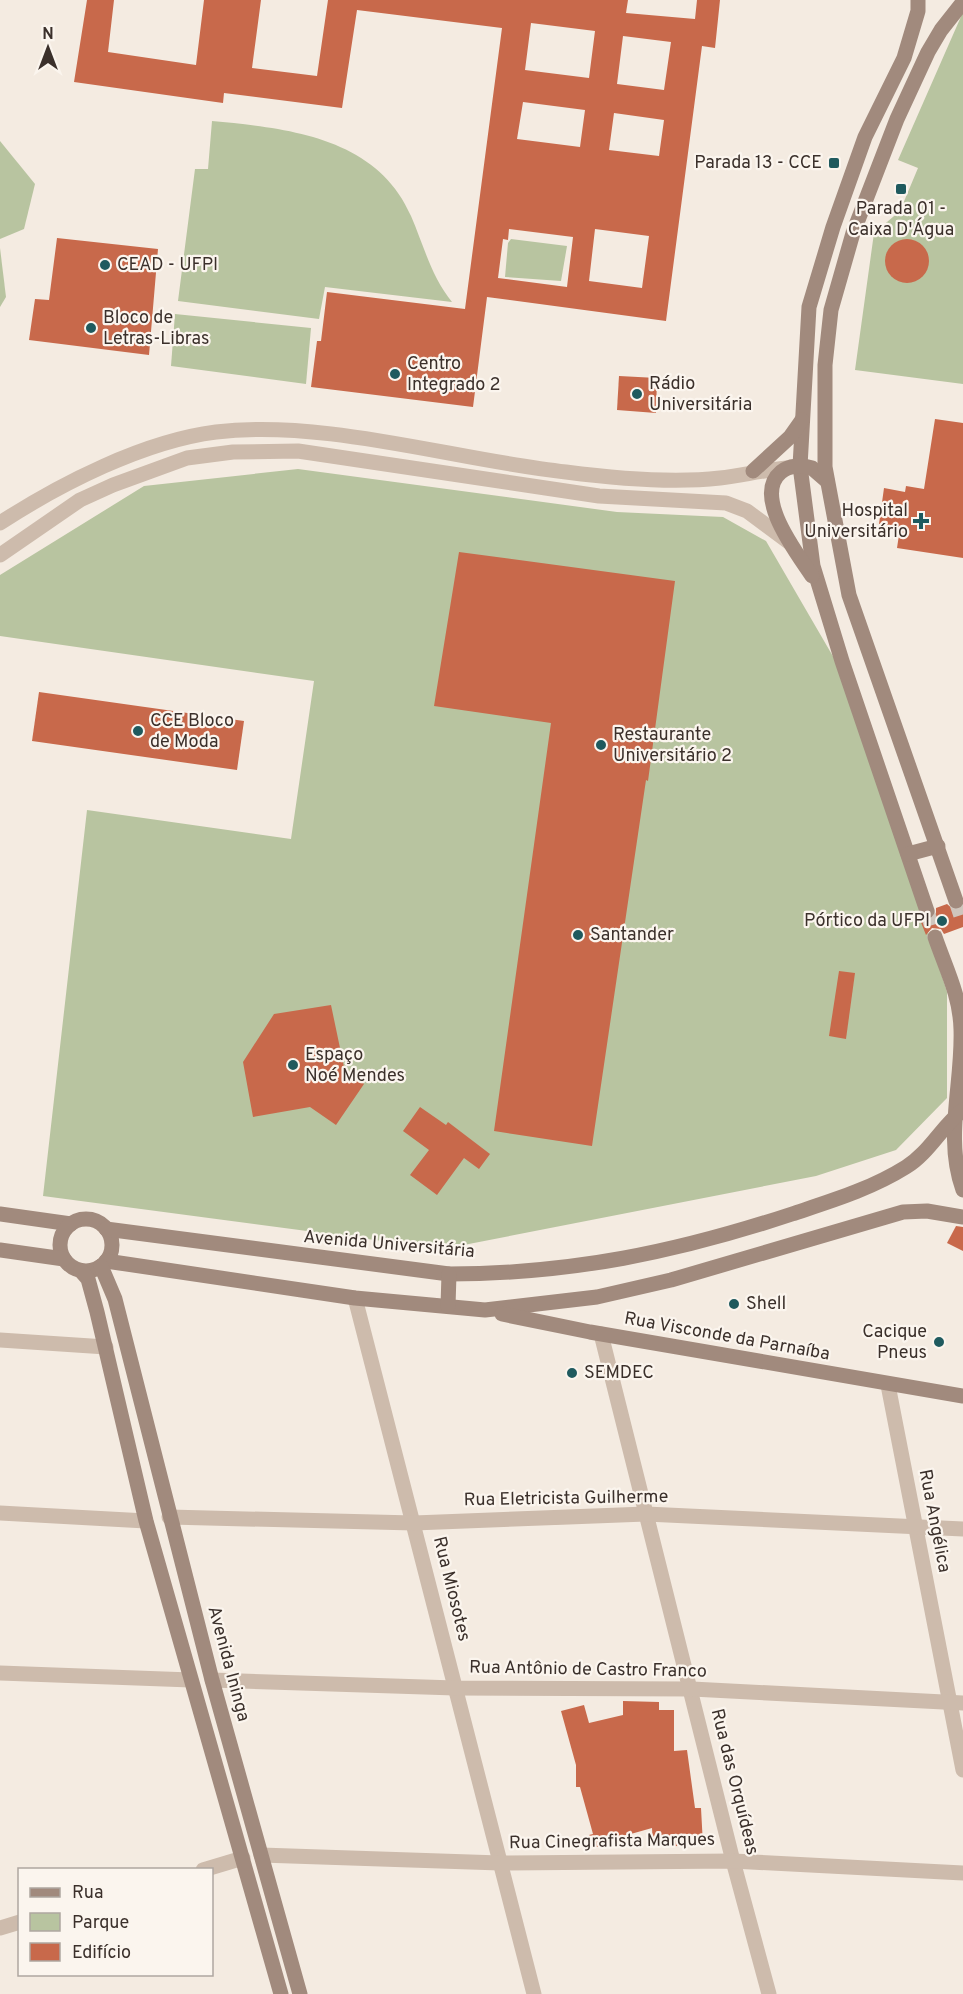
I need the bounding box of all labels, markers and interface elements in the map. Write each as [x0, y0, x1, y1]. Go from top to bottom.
north arrow [18, 18, 78, 78]
text: N [42, 25, 54, 45]
place label: Parada 13 - CCE [694, 152, 822, 175]
marker: Parada 13 - CCE [827, 156, 841, 170]
marker: Parada 01 - Caixa D'Água [894, 182, 908, 196]
place label: Parada 01 - Caixa D'Água [848, 198, 954, 242]
place label: CEAD - UFPI [117, 254, 218, 277]
marker: CEAD - UFPI [98, 258, 112, 272]
place label: Bloco de Letras-Libras [103, 307, 209, 351]
marker: Bloco de Letras-Libras [84, 321, 98, 335]
place label: Centro Integrado 2 [407, 353, 501, 397]
marker: Centro Integrado 2 [388, 367, 402, 381]
place label: Rádio Universitária [649, 373, 752, 417]
marker: Rádio Universitária [630, 387, 644, 401]
place label: Hospital Universitário [804, 500, 908, 544]
marker: Hospital Universitário [912, 512, 930, 530]
place label: CCE Bloco de Moda [150, 710, 234, 754]
marker: CCE Bloco de Moda [131, 724, 145, 738]
place label: Restaurante Universitário 2 [613, 724, 732, 768]
marker: Restaurante Universitário 2 [594, 738, 608, 752]
place label: Pórtico da UFPI [804, 910, 930, 933]
marker: Pórtico da UFPI [935, 914, 949, 928]
place label: Santander [590, 924, 674, 947]
marker: Santander [571, 928, 585, 942]
place label: Espaço Noé Mendes [305, 1044, 405, 1088]
marker: Espaço Noé Mendes [286, 1058, 300, 1072]
street label: Avenida Universitária [302, 1226, 476, 1264]
place label: Shell [746, 1293, 786, 1316]
marker: Shell [727, 1297, 741, 1311]
street label: Rua Visconde da Parnaíba [622, 1308, 832, 1366]
place label: Cacique Pneus [862, 1321, 927, 1365]
marker: Cacique Pneus [932, 1335, 946, 1349]
place label: SEMDEC [584, 1362, 654, 1385]
marker: SEMDEC [565, 1366, 579, 1380]
street label: Rua Angélica [913, 1467, 955, 1575]
street label: Rua Eletricista Guilherme [464, 1486, 668, 1512]
street label: Rua Miosotes [427, 1534, 475, 1644]
street label: Avenida Ininga [202, 1604, 254, 1724]
street label: Rua Antônio de Castro Franco [469, 1656, 707, 1684]
street label: Rua das Orquídeas [705, 1706, 763, 1858]
street label: Rua Cinegrafista Marques [509, 1829, 715, 1855]
legend [18, 1868, 213, 1976]
text: Rua [72, 1882, 103, 1905]
text: Parque [72, 1912, 129, 1935]
text: Edifício [72, 1942, 131, 1965]

